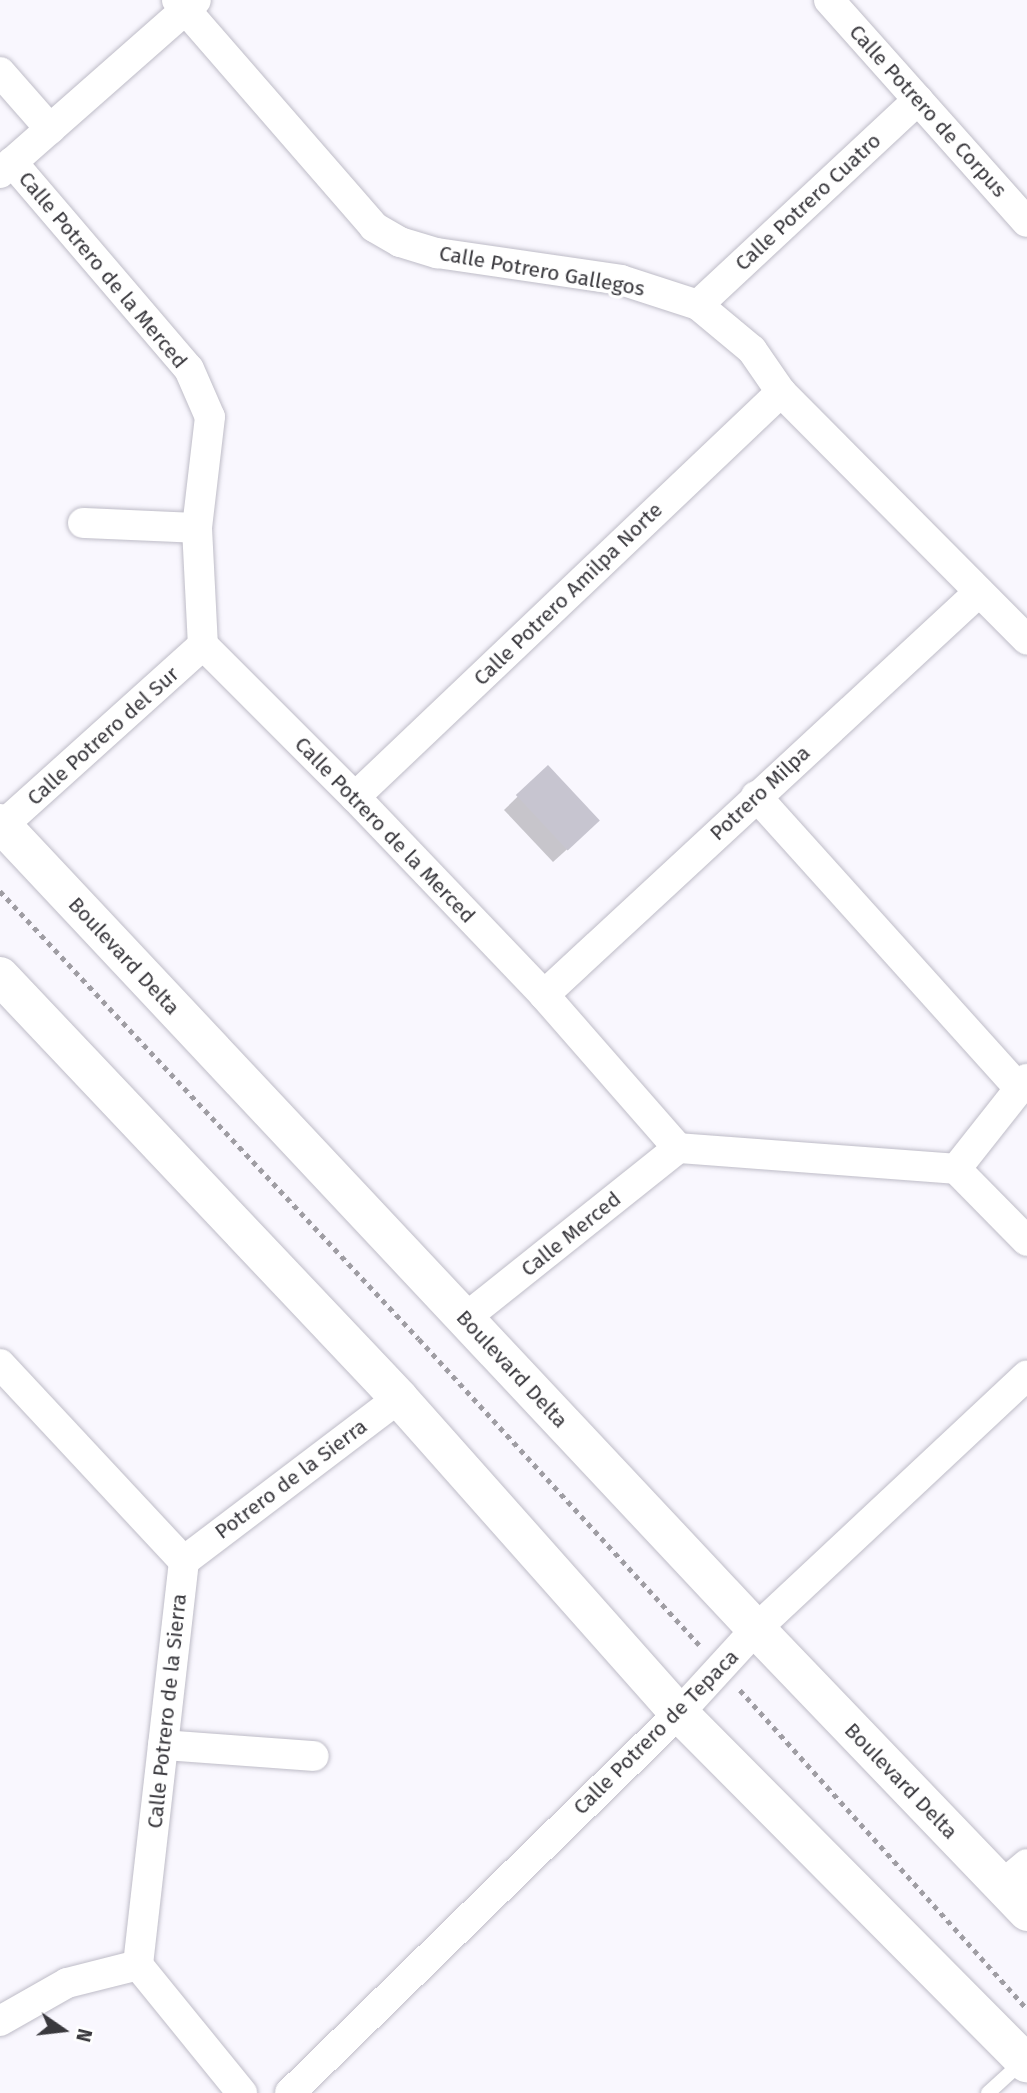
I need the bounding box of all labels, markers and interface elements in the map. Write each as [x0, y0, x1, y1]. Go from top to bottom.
street label: Calle Potrero de Corpus [844, 20, 1012, 202]
street label: Calle Potrero Cuatro [730, 128, 886, 276]
street label: Calle Potrero de la Merced [13, 166, 193, 374]
street label: Calle Potrero Gallegos [437, 240, 647, 302]
street label: Calle Potrero Amilpa Norte [468, 497, 668, 691]
street label: Calle Potrero del Sur [22, 661, 184, 811]
street label: Calle Potrero de la Merced [289, 732, 481, 928]
street label: Potrero Milpa [705, 740, 815, 846]
street label: Boulevard Delta [63, 892, 185, 1020]
street label: Calle Merced [516, 1186, 626, 1282]
street label: Boulevard Delta [451, 1305, 573, 1433]
street label: Potrero de la Sierra [210, 1414, 372, 1544]
street label: Calle Potrero de la Sierra [142, 1592, 192, 1830]
street label: Calle Potrero de Tepaca [568, 1644, 744, 1820]
street label: Boulevard Delta [839, 1718, 963, 1844]
north arrow [28, 1995, 98, 2065]
text: N [71, 2026, 97, 2044]

